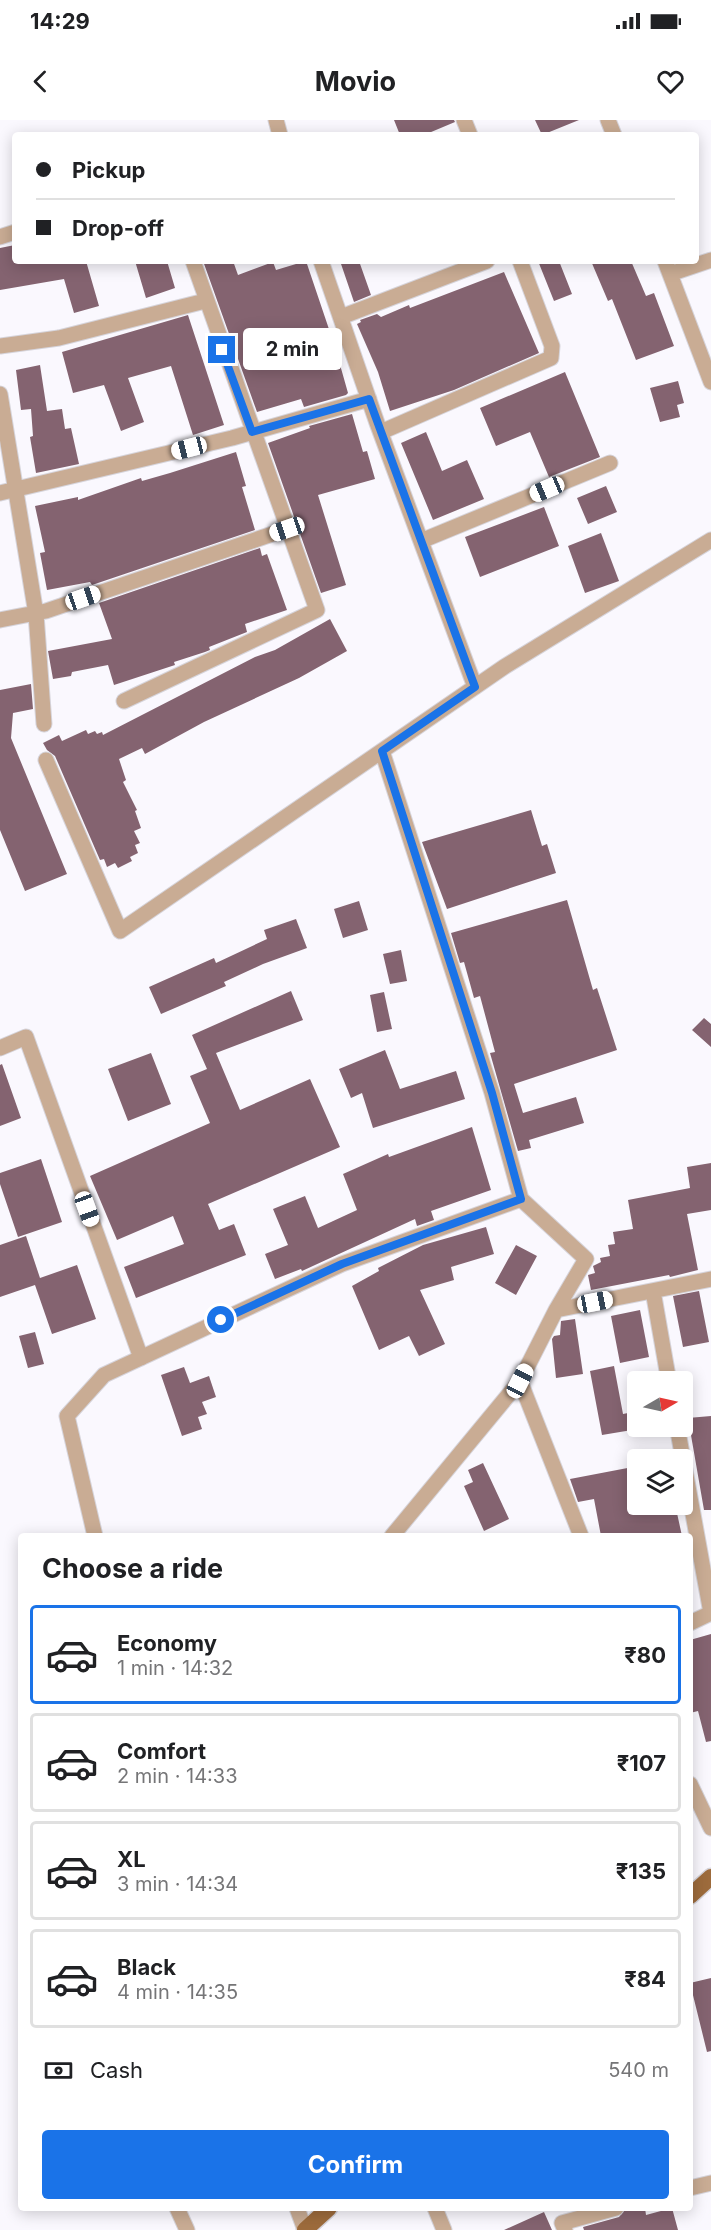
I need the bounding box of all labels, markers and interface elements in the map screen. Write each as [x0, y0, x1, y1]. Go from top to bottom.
text: 14:29 [30, 8, 90, 34]
icon: back [24, 65, 57, 98]
text: Movio [315, 65, 396, 98]
icon: heart [654, 65, 687, 98]
text: Pickup [72, 157, 146, 183]
text: Drop-off [72, 215, 164, 241]
callout: 2 min [243, 329, 342, 371]
route end [208, 336, 235, 363]
text: 2 min [266, 337, 319, 361]
car [169, 435, 209, 461]
car [527, 474, 567, 504]
car [267, 515, 307, 543]
car [63, 584, 103, 612]
car [72, 1189, 102, 1229]
car [576, 1290, 614, 1314]
route start [207, 1306, 234, 1333]
car [504, 1361, 536, 1401]
north arrow [627, 1371, 693, 1437]
map controls [627, 1371, 693, 1515]
button: layers [627, 1449, 693, 1515]
text: Choose a ride [42, 1552, 223, 1585]
icon: car [45, 1628, 99, 1682]
text: Economy [117, 1630, 217, 1656]
text: ₹80 [624, 1642, 666, 1668]
text: 1 min · 14:32 [117, 1656, 233, 1680]
icon: car [45, 1736, 99, 1790]
text: Comfort [117, 1738, 206, 1764]
text: ₹107 [617, 1750, 666, 1776]
text: 2 min · 14:33 [117, 1764, 238, 1788]
icon: car [45, 1844, 99, 1898]
text: XL [117, 1846, 146, 1872]
text: ₹135 [616, 1858, 666, 1884]
text: 3 min · 14:34 [117, 1872, 238, 1896]
icon: car [45, 1952, 99, 2006]
text: Black [117, 1954, 176, 1980]
text: ₹84 [624, 1966, 666, 1992]
text: 4 min · 14:35 [117, 1980, 238, 2004]
icon: cash [42, 2054, 75, 2087]
text: Cash [90, 2057, 143, 2083]
text: 540 m [608, 2058, 669, 2082]
button: Confirm [42, 2130, 669, 2199]

